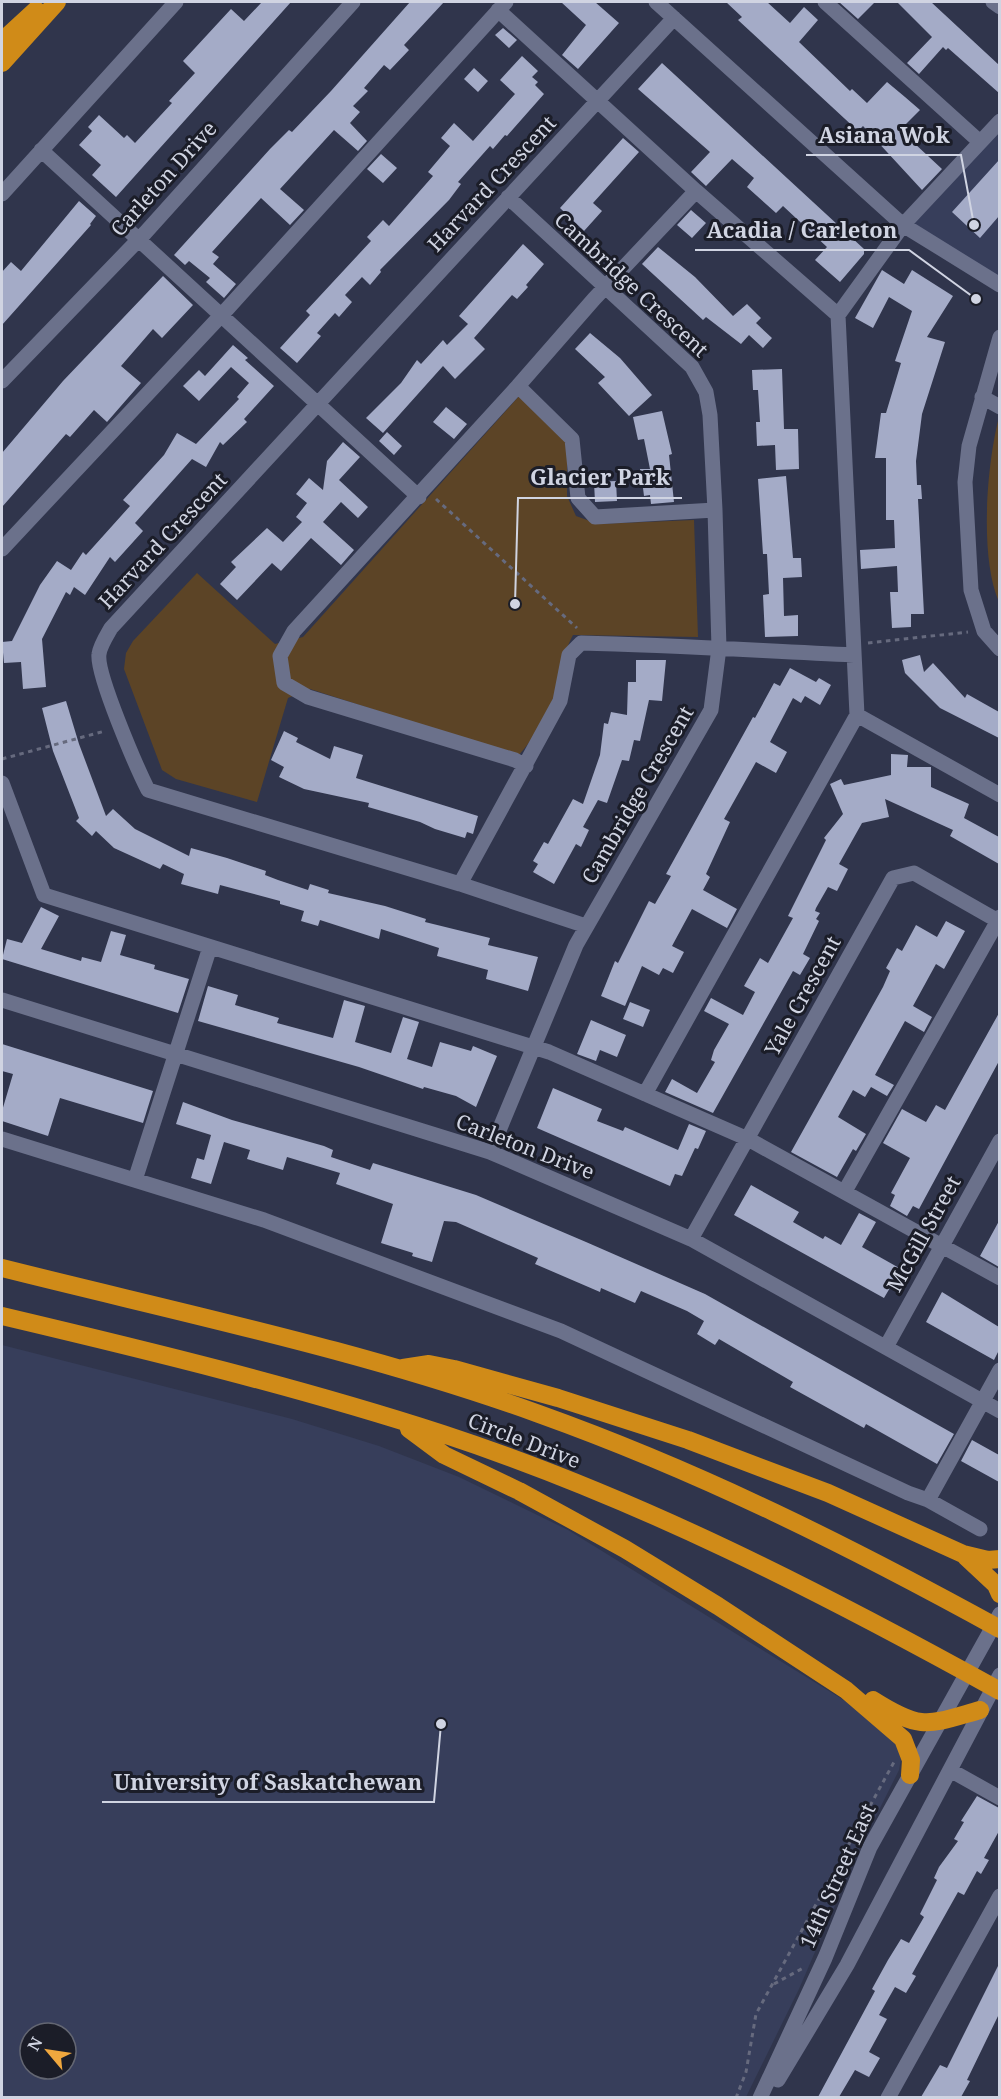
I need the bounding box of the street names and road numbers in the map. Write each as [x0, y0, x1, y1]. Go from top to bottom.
street label: Harvard Crescent [421, 109, 562, 257]
street label: Carleton Drive [104, 115, 223, 242]
street label: Cambridge Crescent [549, 206, 715, 363]
street label: Harvard Crescent [92, 466, 233, 614]
street label: Cambridge Crescent [575, 700, 699, 889]
street label: Yale Crescent [757, 931, 847, 1061]
street label: Carleton Drive [452, 1107, 599, 1185]
street label: McGill Street [880, 1170, 967, 1297]
street label: Circle Drive [464, 1406, 585, 1474]
street label: 14th Street East [793, 1799, 881, 1952]

